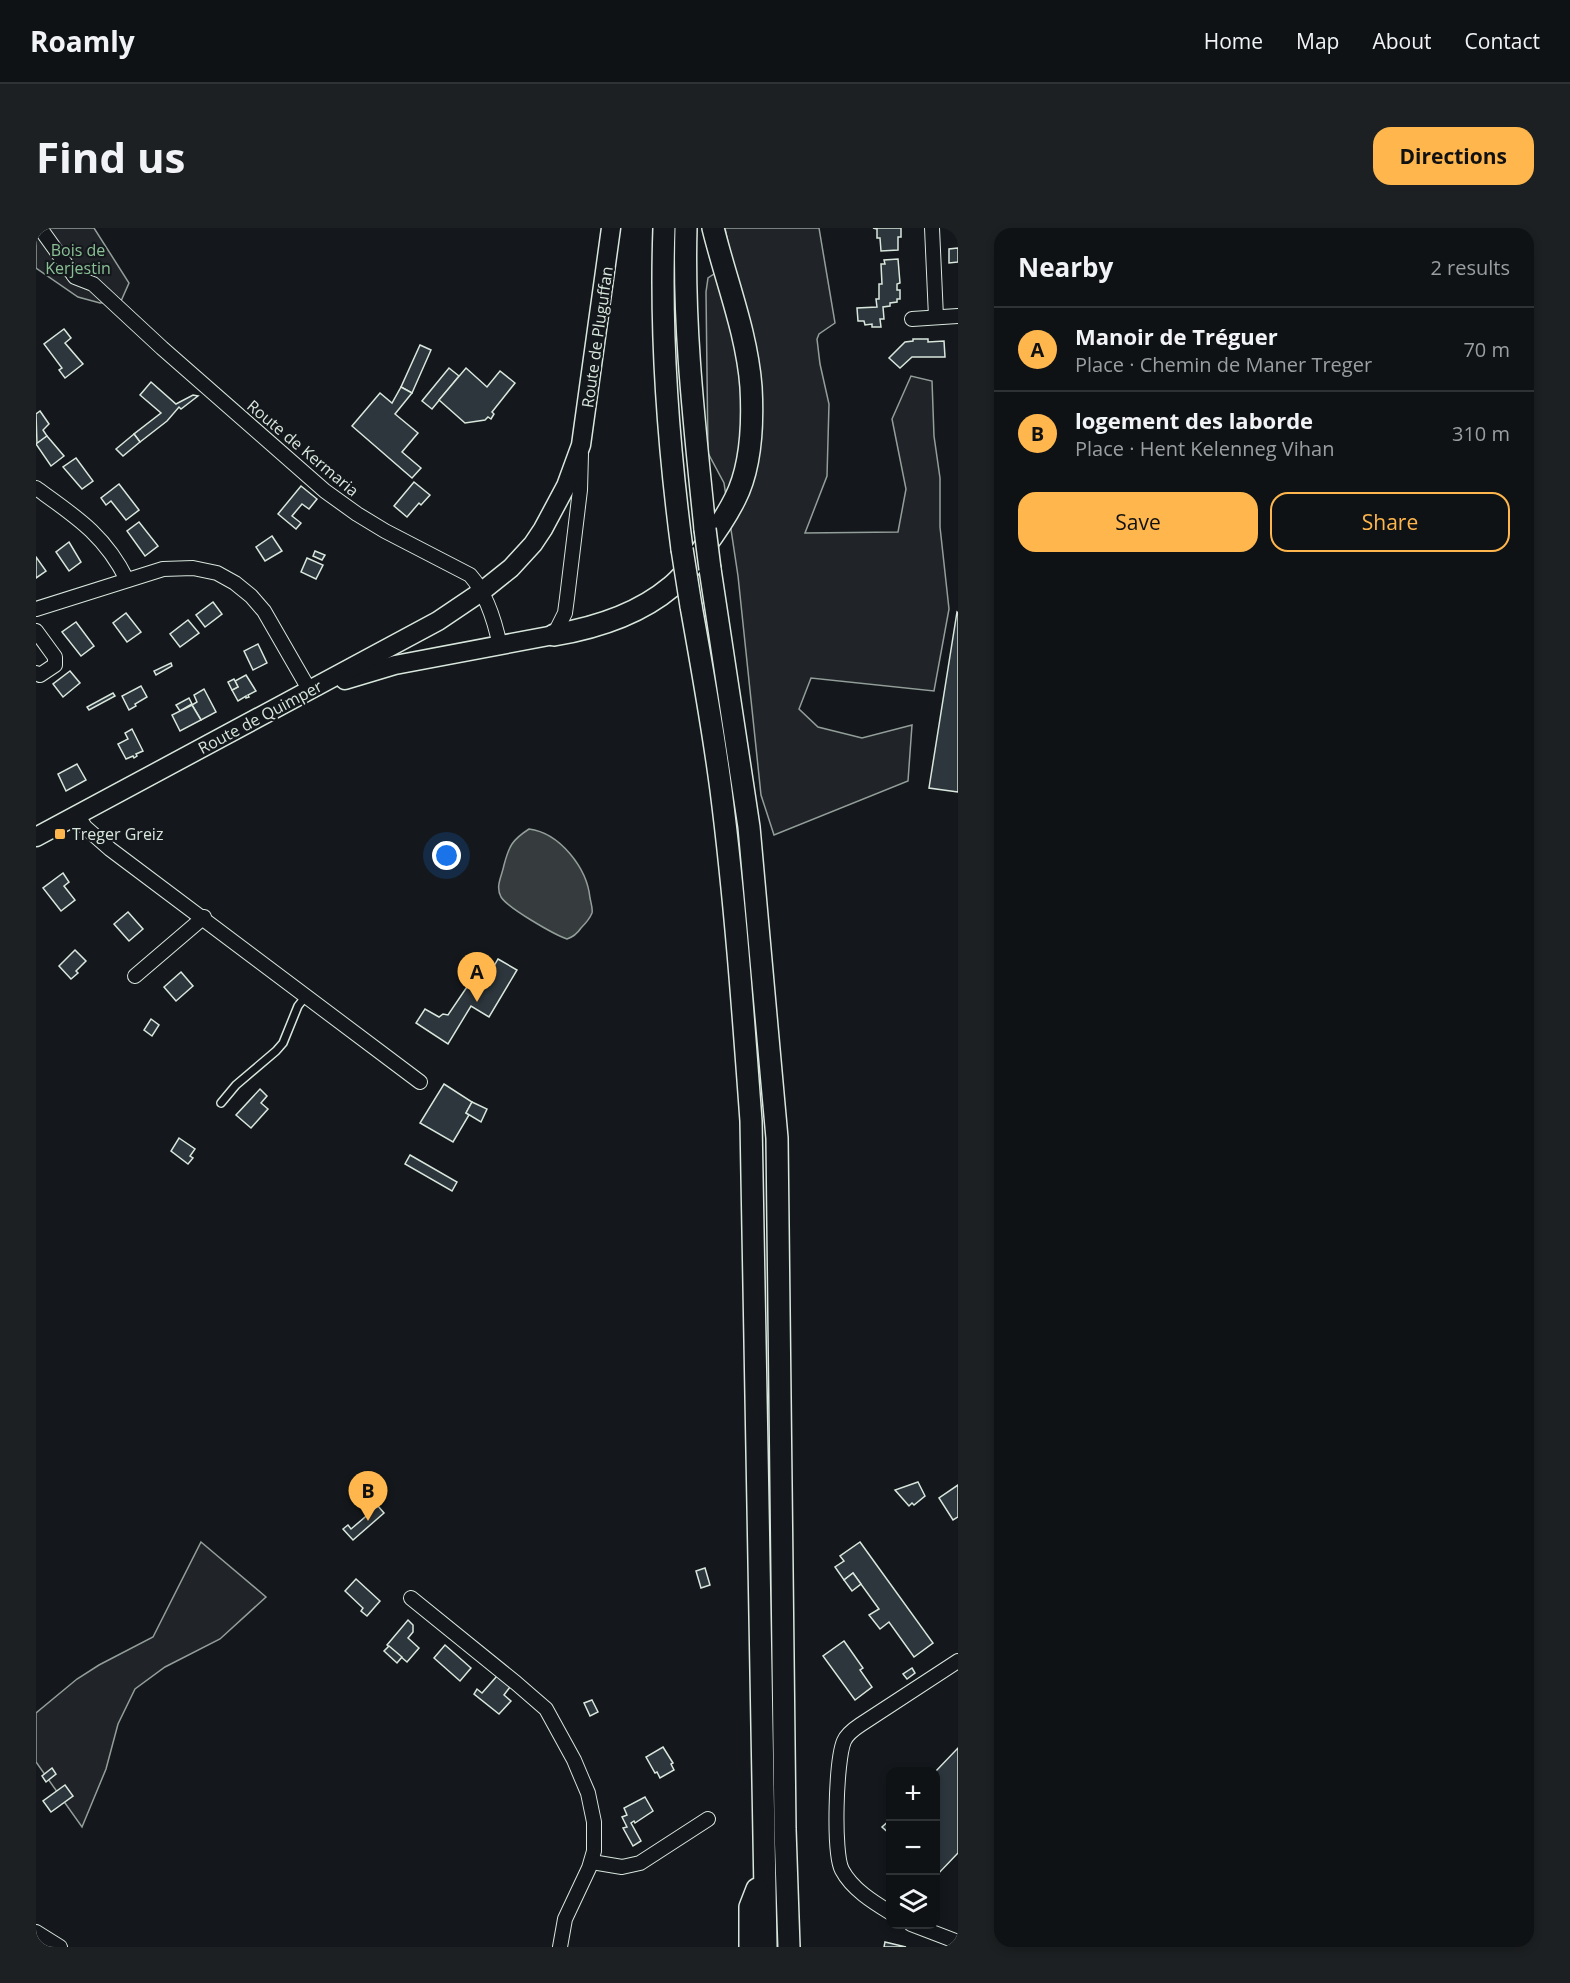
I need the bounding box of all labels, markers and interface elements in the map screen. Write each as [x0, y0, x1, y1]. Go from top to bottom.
text: Roamly [30, 22, 135, 60]
text: Home [1204, 27, 1263, 55]
text: Map [1296, 27, 1339, 55]
text: About [1372, 27, 1432, 55]
text: Contact [1465, 27, 1540, 55]
button: Directions [1373, 127, 1534, 185]
text: Find us [36, 128, 185, 185]
park label: Bois de Kerjestin [45, 239, 111, 279]
text: Nearby [1018, 249, 1113, 285]
text: 2 results [1430, 254, 1510, 281]
street label: Route de Pluguffan [576, 265, 618, 409]
text: Manoir de Tréguer [1075, 321, 1278, 351]
text: A [1031, 336, 1044, 363]
text: 70 m [1463, 336, 1510, 363]
text: Place · Chemin de Maner Treger [1075, 351, 1372, 378]
street label: Route de Kermaria [242, 395, 364, 501]
text: logement des laborde [1075, 405, 1313, 435]
text: B [1031, 420, 1044, 447]
text: 310 m [1452, 420, 1510, 447]
text: Place · Hent Kelenneg Vihan [1075, 435, 1334, 462]
button: Save [1018, 492, 1258, 552]
button: Share [1270, 492, 1510, 552]
street label: Route de Quimper [194, 675, 326, 759]
place label: Treger Greiz [72, 823, 163, 845]
marker: Treger Greiz [53, 827, 67, 841]
your location [432, 841, 461, 870]
pin: A [458, 952, 496, 1002]
pin: B [348, 1472, 388, 1521]
map controls [886, 1767, 940, 1929]
button: + [886, 1767, 940, 1821]
button: − [886, 1821, 940, 1875]
button: layers [886, 1875, 940, 1929]

